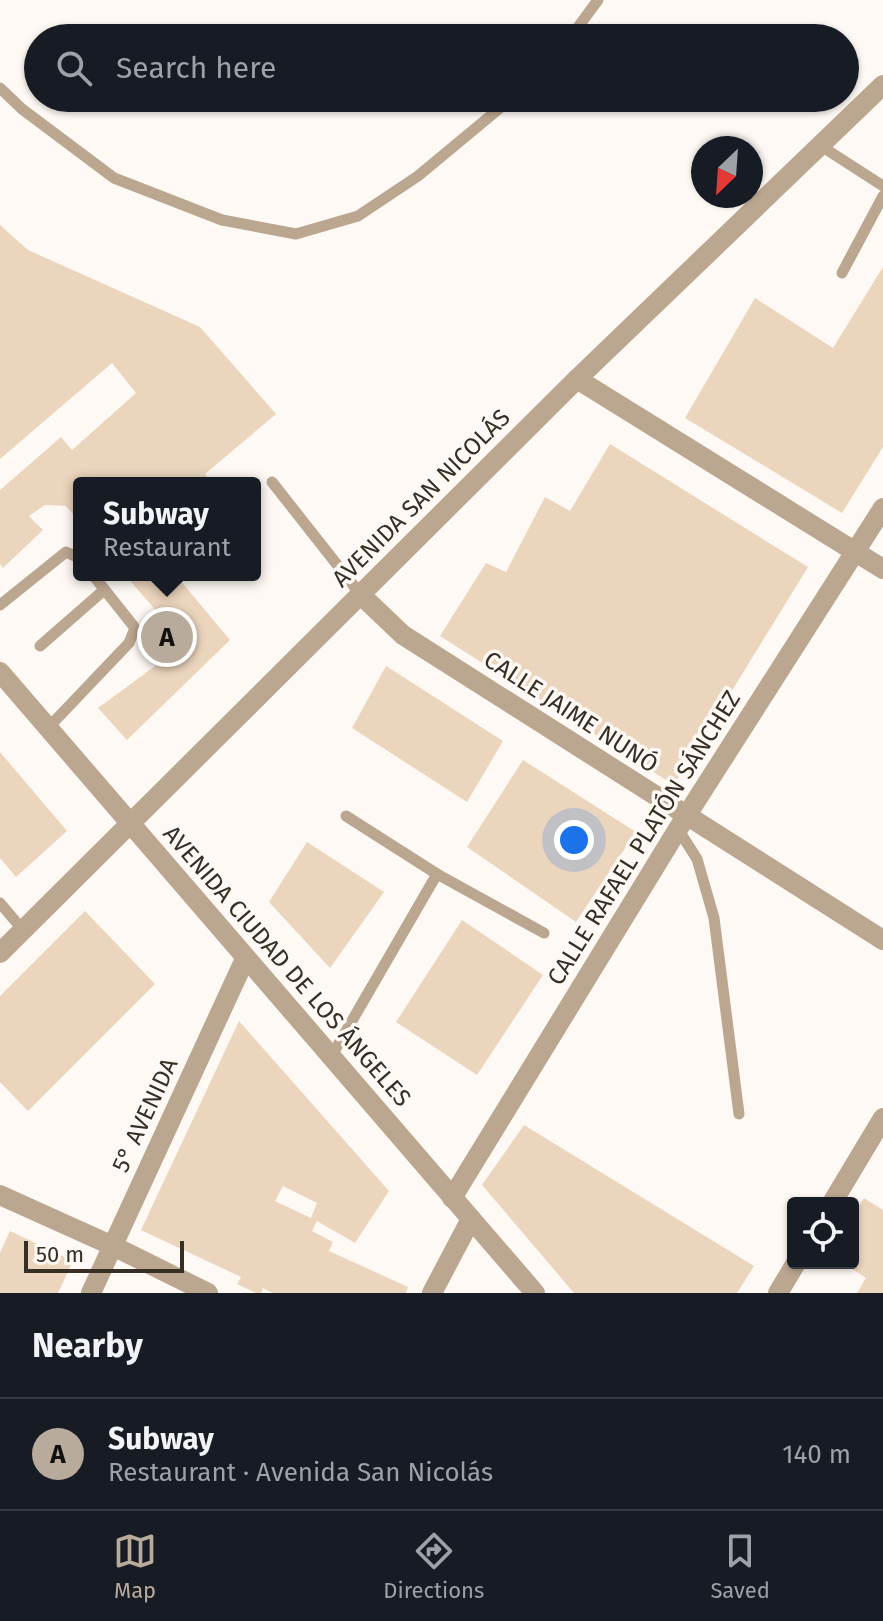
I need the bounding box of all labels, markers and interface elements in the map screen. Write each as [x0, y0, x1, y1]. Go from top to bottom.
search box [24, 24, 859, 112]
icon: search [52, 46, 96, 90]
text: Search here [116, 50, 276, 86]
north arrow [691, 136, 763, 208]
street label: AVENIDA SAN NICOLÁS [326, 403, 516, 593]
popup [73, 477, 261, 581]
text: Subway [103, 496, 209, 532]
text: Restaurant [103, 532, 231, 563]
pin: A [141, 607, 193, 667]
street label: CALLE JAIME NUNÓ [479, 645, 664, 779]
street label: CALLE RAFAEL PLATÓN SÁNCHEZ [541, 685, 746, 990]
street label: AVENIDA CIUDAD DE LOS ÁNGELES [157, 819, 417, 1112]
your location [554, 820, 594, 860]
street label: 5° AVENIDA [106, 1053, 184, 1177]
map controls [787, 1197, 859, 1269]
button: locate [787, 1197, 859, 1269]
scale bar [24, 1237, 184, 1273]
text: 50 m [36, 1241, 84, 1268]
text: Nearby [32, 1325, 143, 1366]
text: Subway [108, 1421, 214, 1457]
text: A [50, 1439, 66, 1470]
text: 140 m [782, 1439, 851, 1470]
text: Restaurant · Avenida San Nicolás [108, 1457, 493, 1488]
tab: Map [113, 1529, 157, 1604]
tab: Directions [383, 1529, 484, 1604]
tab: Saved [710, 1529, 770, 1604]

